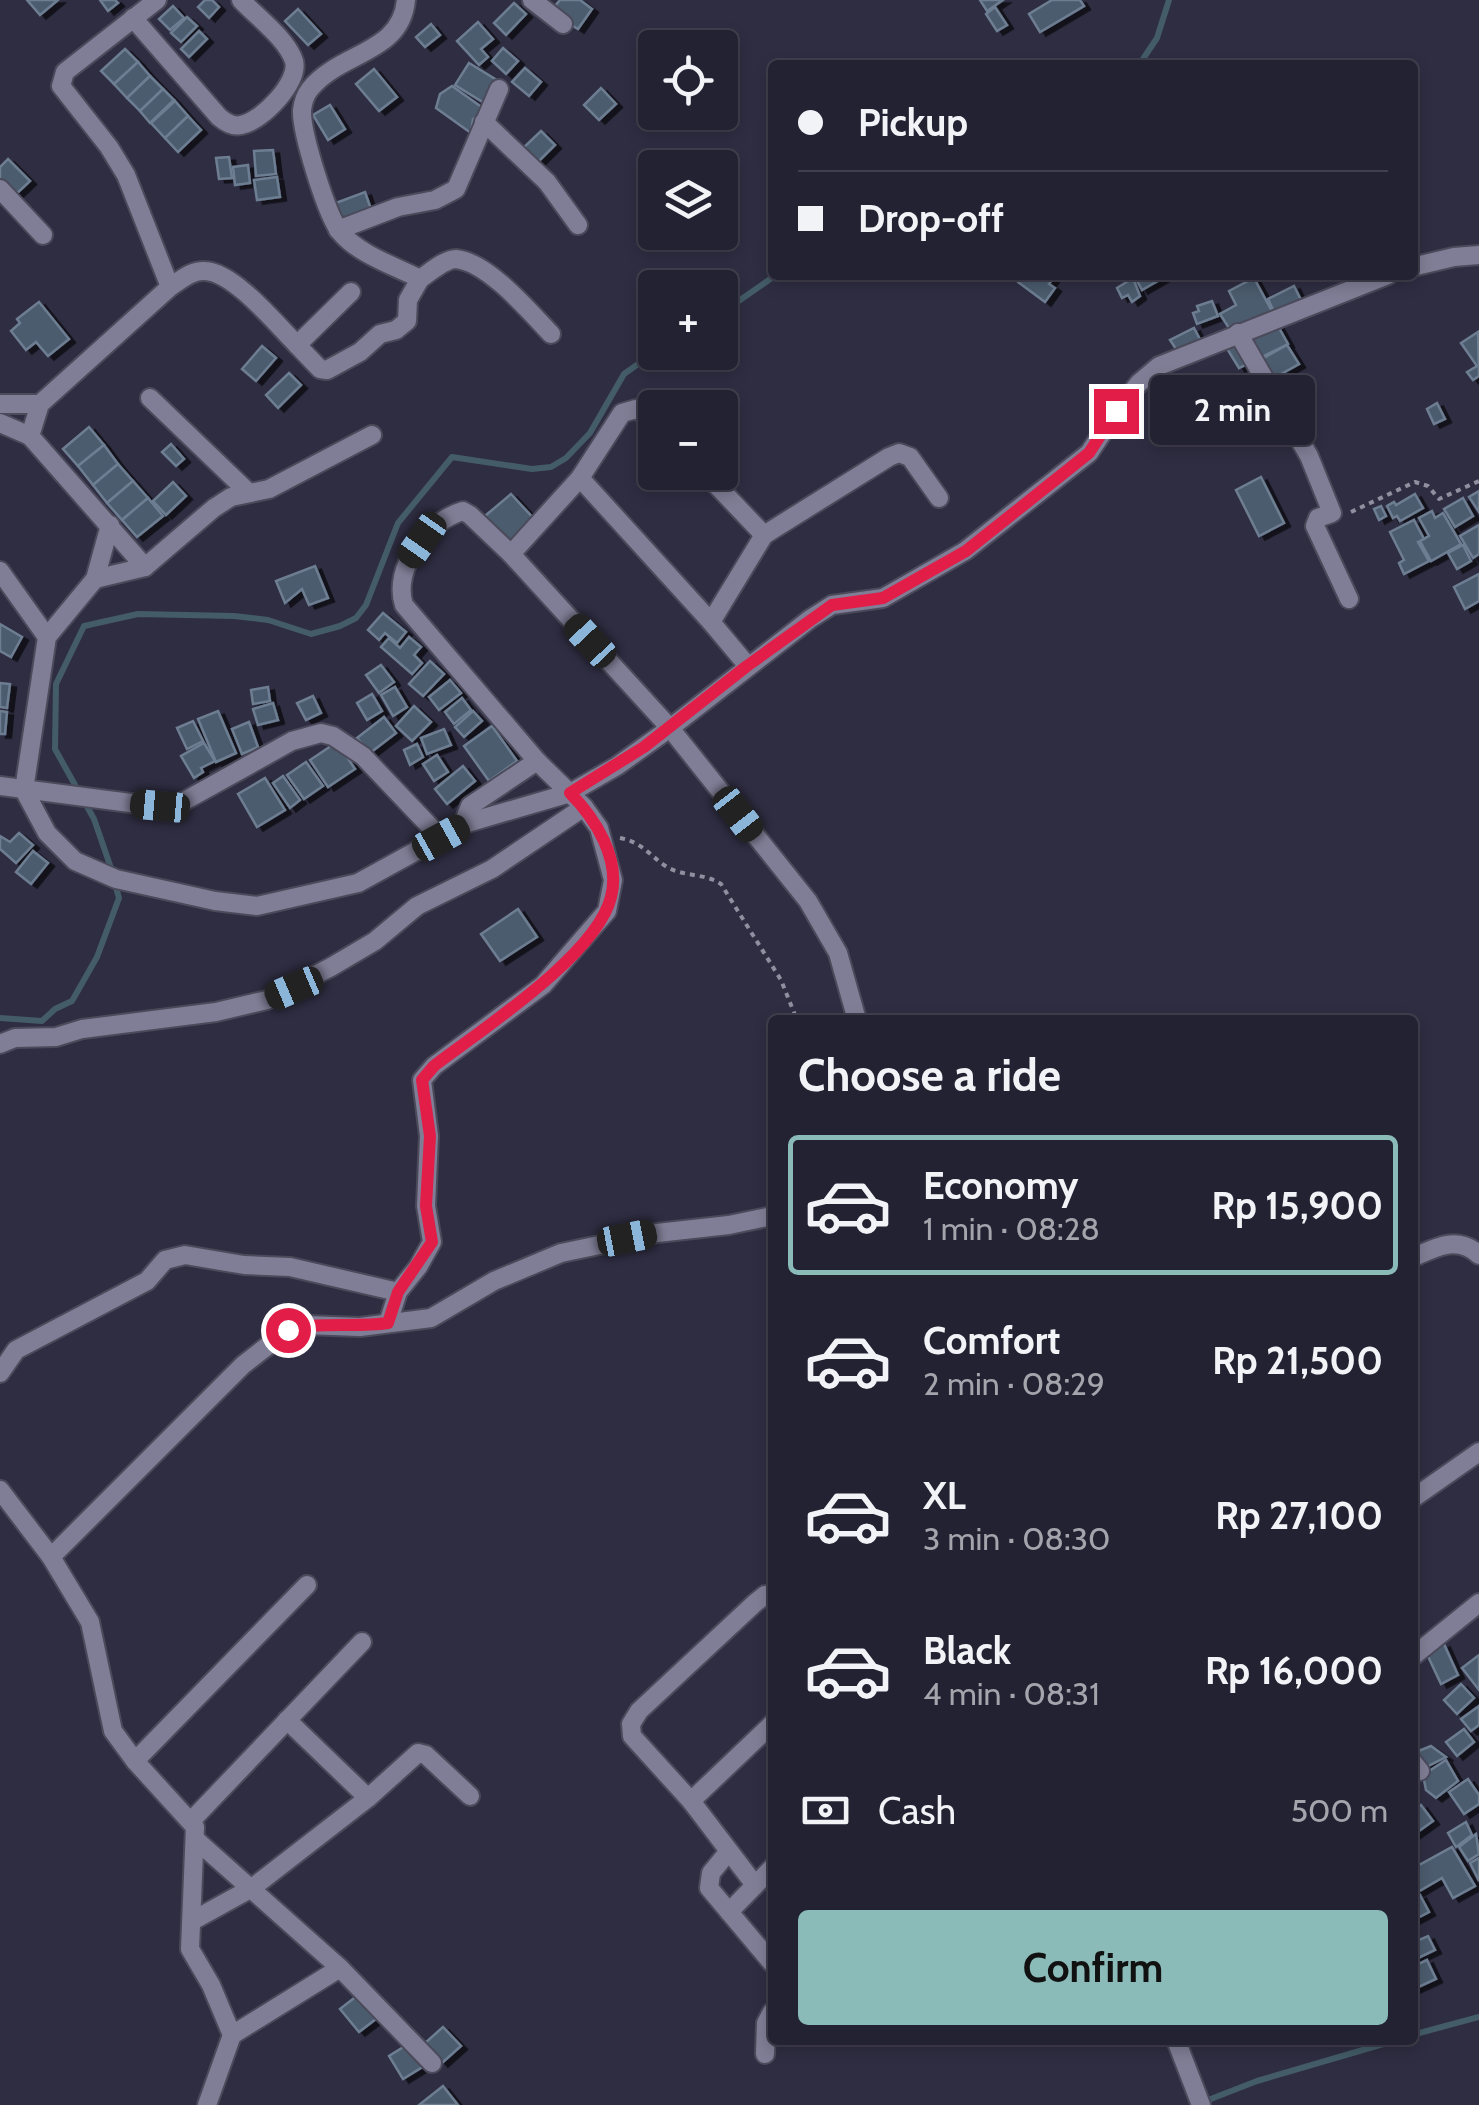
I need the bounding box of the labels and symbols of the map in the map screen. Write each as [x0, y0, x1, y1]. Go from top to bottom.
callout: 2 min [1151, 376, 1316, 446]
route end [1094, 389, 1139, 434]
car [393, 507, 451, 573]
car [559, 609, 621, 673]
car [708, 781, 768, 847]
car [129, 788, 191, 824]
car [407, 810, 475, 866]
car [261, 962, 327, 1014]
car [595, 1218, 659, 1258]
route start [266, 1308, 311, 1353]

